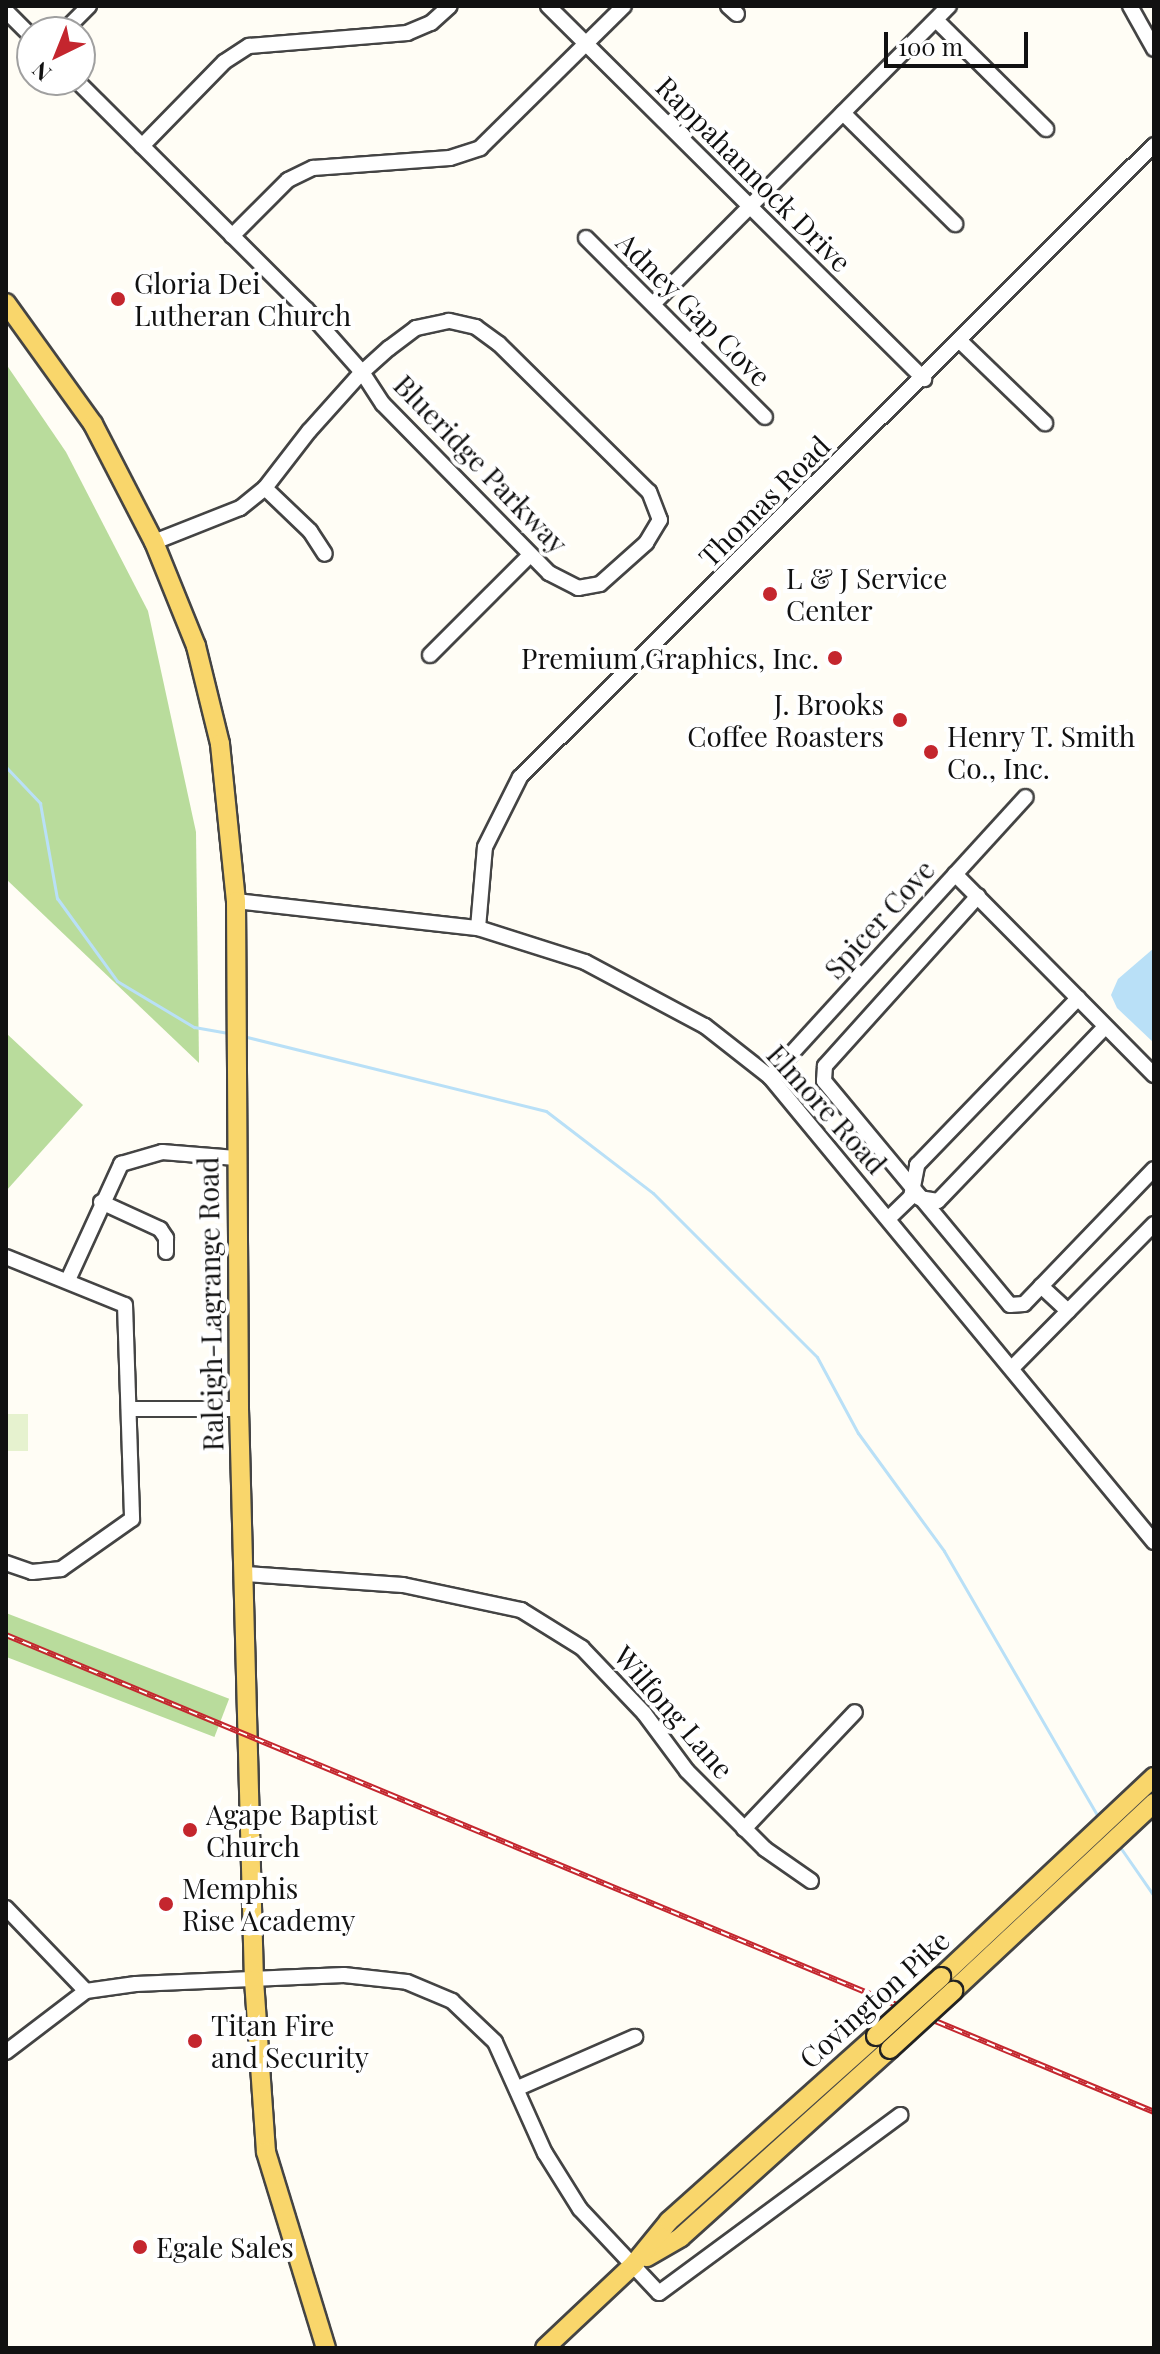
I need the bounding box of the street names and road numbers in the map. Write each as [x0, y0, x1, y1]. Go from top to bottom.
street label: Rappahannock Drive [649, 69, 859, 279]
street label: Adney Gap Cove [610, 225, 778, 393]
street label: Blueridge Parkway [387, 368, 575, 560]
street label: Thomas Road [692, 429, 836, 573]
street label: Spicer Cove [817, 852, 941, 986]
street label: Elmore Road [760, 1038, 894, 1180]
street label: Raleigh-Lagrange Road [191, 1156, 229, 1452]
street label: Wilfong Lane [607, 1639, 741, 1785]
street label: Covington Pike [792, 1923, 956, 2075]

